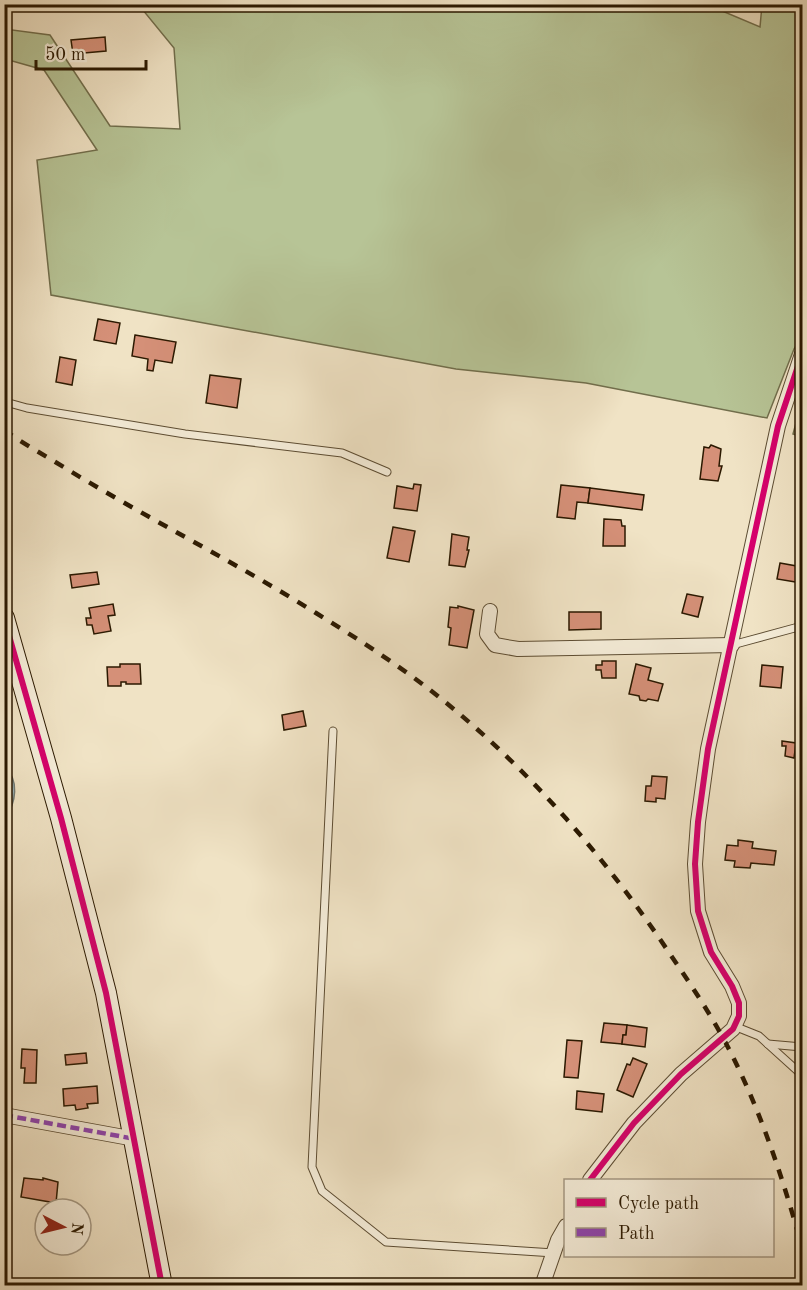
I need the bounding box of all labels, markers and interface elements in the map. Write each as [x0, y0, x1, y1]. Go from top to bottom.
scale bar [36, 33, 146, 71]
text: 50 m [45, 46, 85, 64]
legend [564, 1179, 774, 1257]
text: Cycle path [618, 1195, 699, 1213]
north arrow [33, 1197, 93, 1257]
text: N [67, 1222, 85, 1236]
text: Path [618, 1225, 655, 1243]

